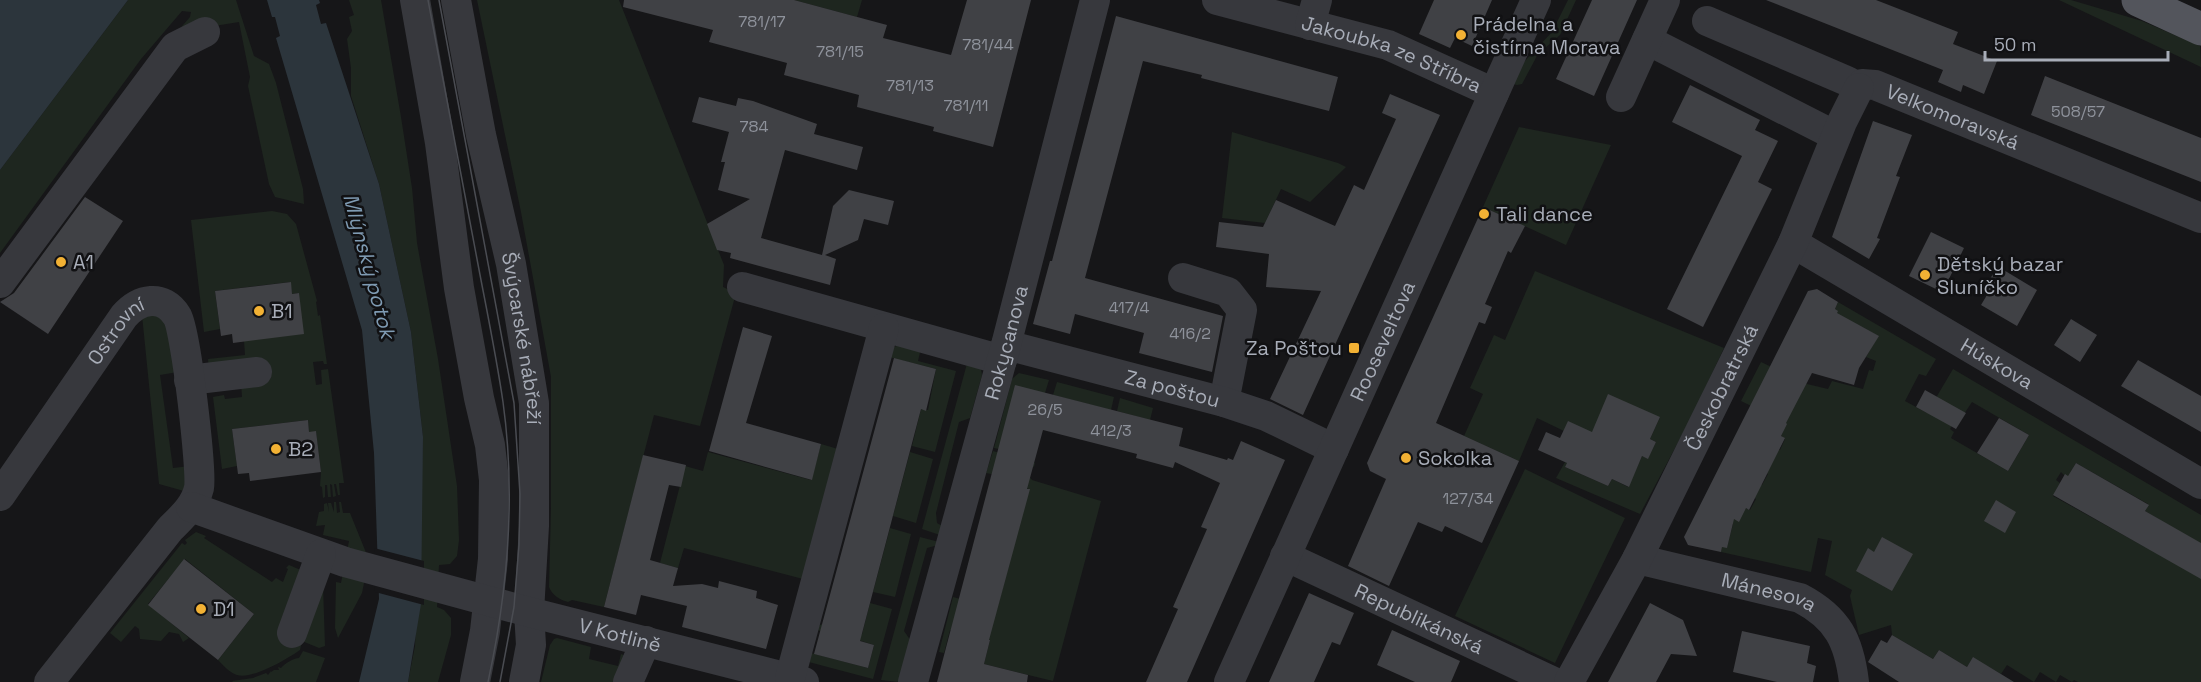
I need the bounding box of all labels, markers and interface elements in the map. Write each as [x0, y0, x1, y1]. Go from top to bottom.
street label: Jakoubka ze Stříbra [1299, 10, 1486, 99]
house number: 781/17 [738, 11, 786, 32]
place label: Prádelna a čistírna Morava [1473, 11, 1621, 60]
scale bar [1985, 24, 2168, 62]
marker: Prádelna a čistírna Morava [1454, 28, 1468, 42]
text: 50 m [1994, 33, 2036, 56]
house number: 781/44 [962, 34, 1014, 55]
house number: 781/15 [816, 41, 864, 62]
house number: 781/13 [886, 75, 934, 96]
street label: Velkomoravská [1882, 78, 2023, 156]
house number: 781/11 [944, 95, 988, 116]
house number: 508/57 [2051, 101, 2105, 122]
house number: 784 [740, 116, 768, 137]
water label: Mlýnský potok [337, 190, 403, 344]
place label: Tali dance [1496, 201, 1593, 227]
marker: Tali dance [1477, 207, 1491, 221]
place label: A1 [73, 249, 94, 275]
street label: Švýcarské nábřeží [496, 249, 547, 425]
place label: Dětský bazar Sluníčko [1937, 251, 2063, 300]
marker: A1 [54, 255, 68, 269]
marker: Dětský bazar Sluníčko [1918, 268, 1932, 282]
street label: Rooseveltova [1344, 277, 1421, 405]
street label: Rokycanova [978, 282, 1034, 403]
street label: Ostrovní [81, 291, 148, 370]
house number: 417/4 [1108, 297, 1150, 318]
place label: B1 [271, 298, 293, 324]
marker: B1 [252, 304, 266, 318]
street label: Českobratrská [1680, 320, 1764, 455]
house number: 416/2 [1169, 323, 1211, 344]
street label: Húskova [1956, 332, 2038, 395]
place label: Za Poštou [1246, 335, 1342, 361]
marker: Za Poštou [1347, 341, 1361, 355]
street label: Za poštou [1122, 364, 1223, 413]
house number: 26/5 [1028, 399, 1062, 420]
house number: 412/3 [1090, 420, 1132, 441]
place label: B2 [288, 436, 313, 462]
marker: B2 [269, 442, 283, 456]
place label: Sokolka [1418, 445, 1492, 471]
marker: Sokolka [1399, 451, 1413, 465]
house number: 127/34 [1443, 488, 1493, 509]
street label: Mánesova [1719, 567, 1822, 618]
street label: Republikánská [1350, 577, 1488, 660]
place label: D1 [213, 596, 235, 622]
marker: D1 [194, 602, 208, 616]
street label: V Kotlině [576, 612, 664, 658]

